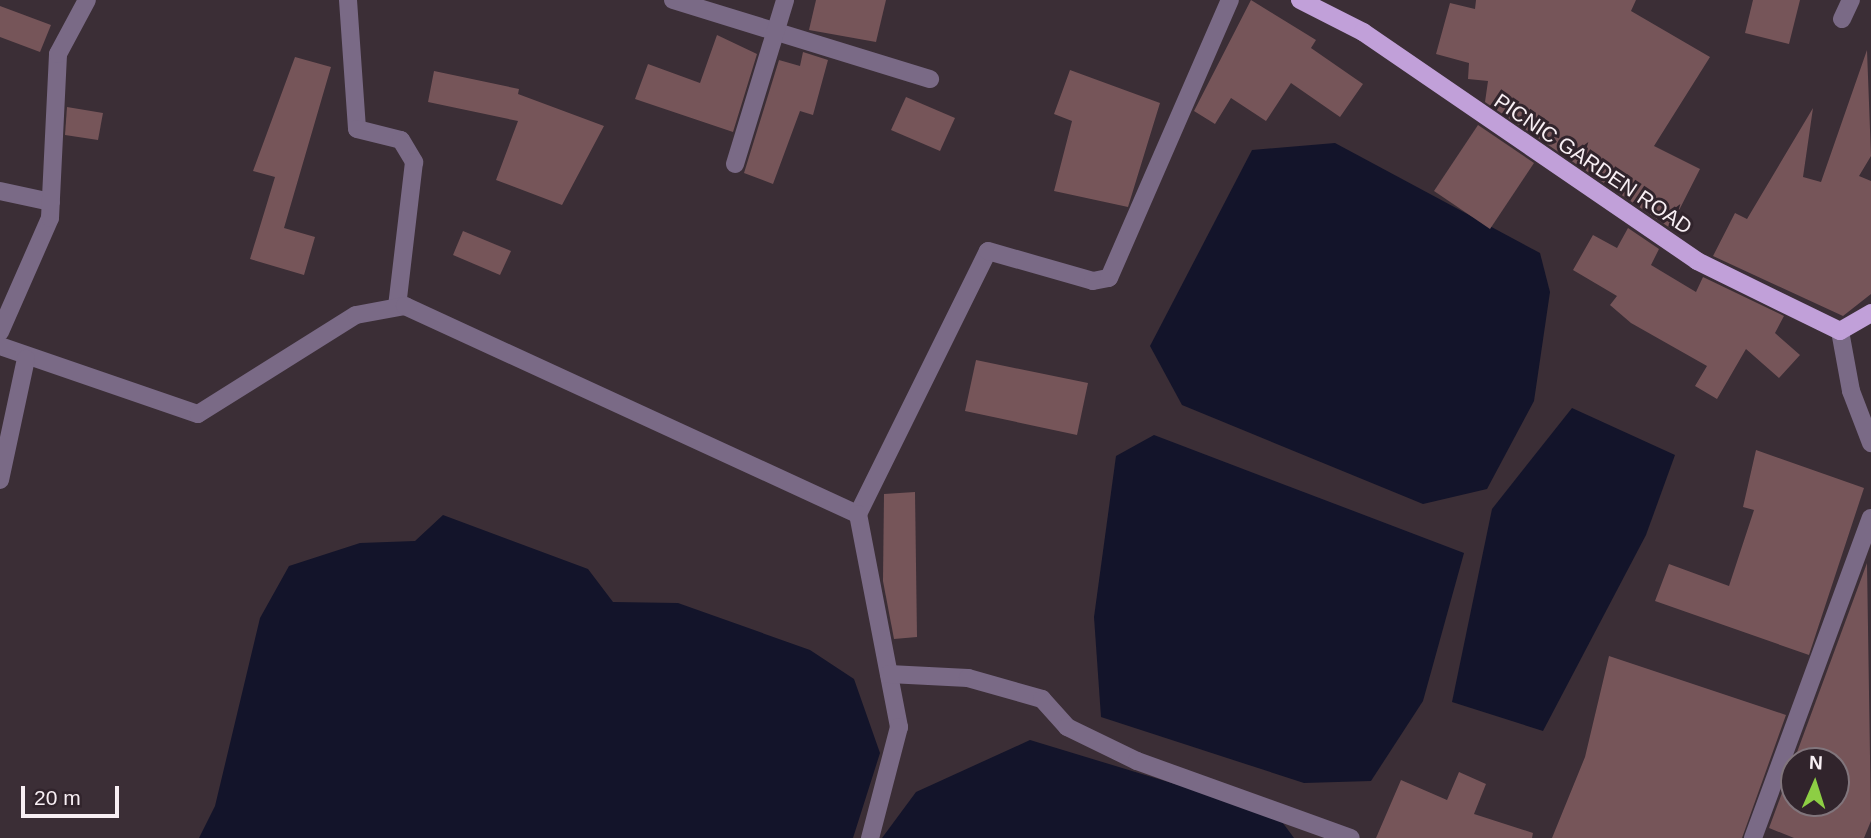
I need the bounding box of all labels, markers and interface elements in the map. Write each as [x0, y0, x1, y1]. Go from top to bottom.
street label: PICNIC GARDEN ROAD [1489, 88, 1697, 240]
north arrow [1780, 747, 1850, 817]
text: N [1809, 752, 1823, 773]
scale bar [24, 772, 122, 816]
text: 20 m [34, 786, 81, 809]

